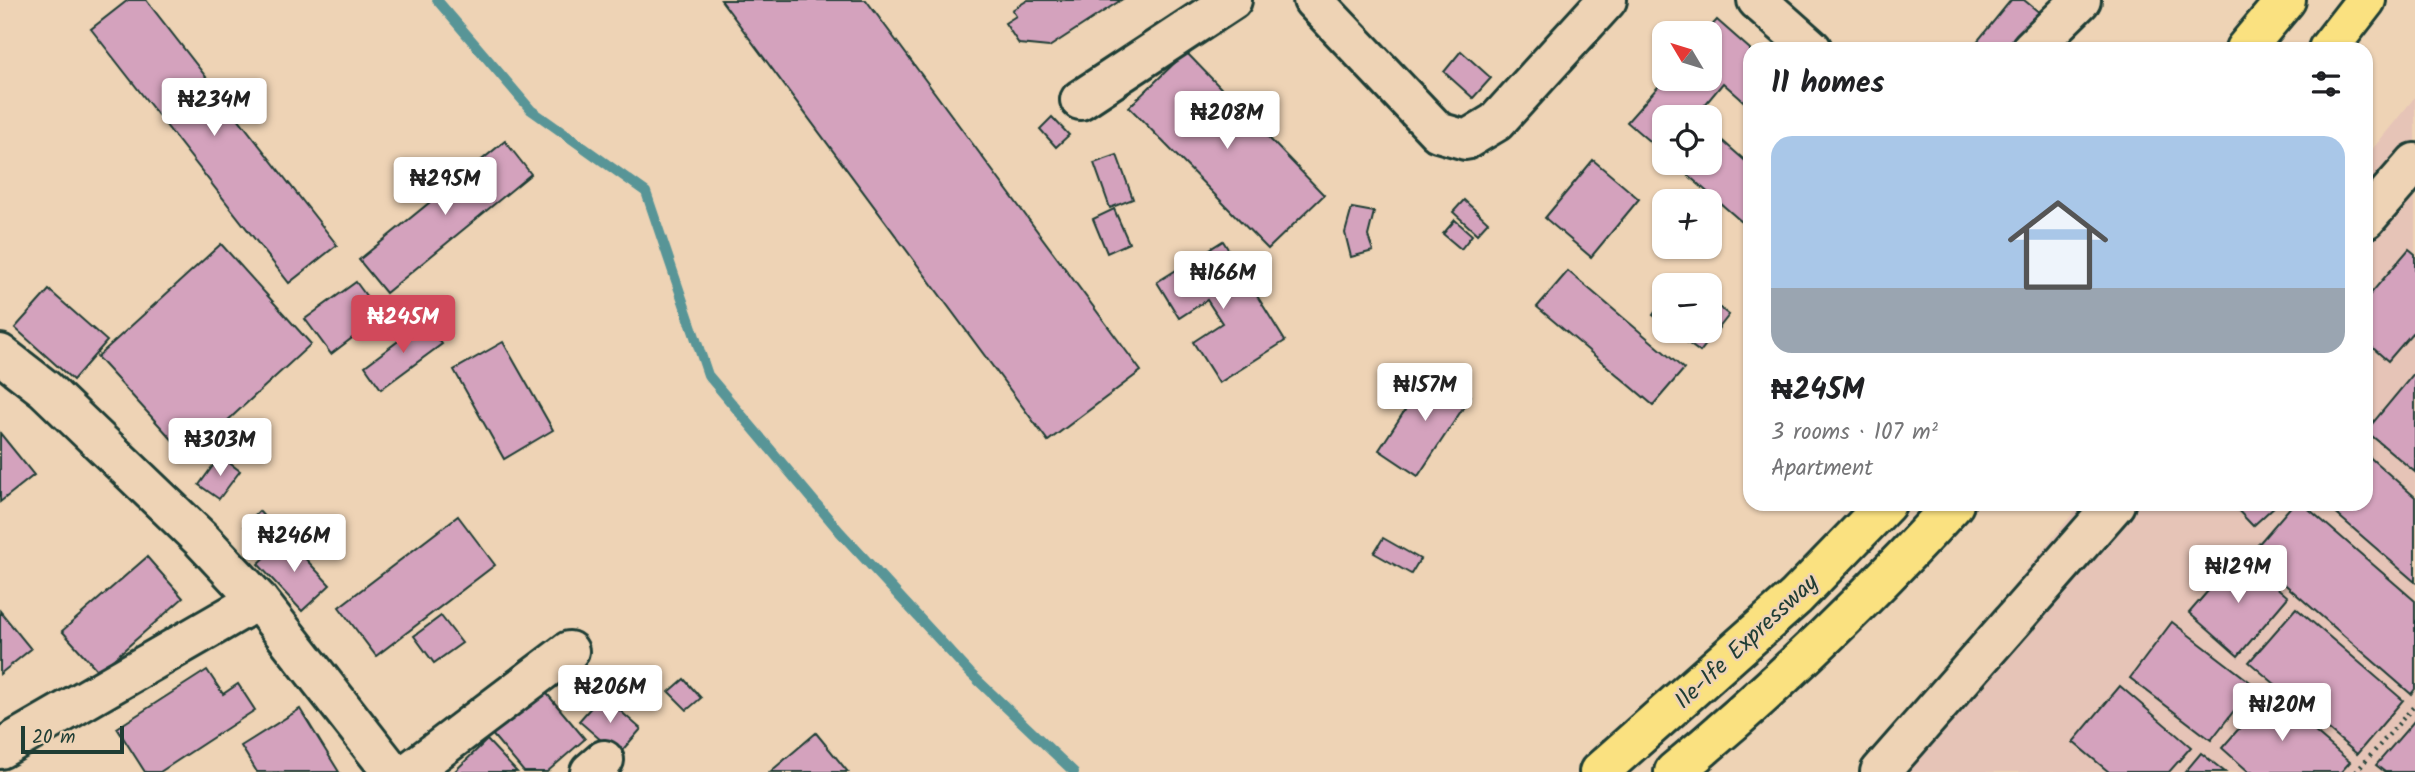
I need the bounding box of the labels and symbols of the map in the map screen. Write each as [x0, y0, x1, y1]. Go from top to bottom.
north arrow [1652, 21, 1722, 91]
pin: ₦234M [165, 78, 263, 138]
pin: ₦208M [1178, 92, 1276, 151]
pin: ₦295M [396, 158, 494, 217]
pin: ₦166M [1174, 252, 1272, 311]
pin: ₦245M [354, 296, 452, 355]
pin: ₦157M [1376, 364, 1474, 423]
pin: ₦303M [171, 419, 269, 478]
pin: ₦246M [245, 514, 343, 574]
pin: ₦129M [2189, 546, 2287, 605]
street label: Ile-Ife Expressway [1666, 564, 1829, 720]
pin: ₦206M [561, 666, 659, 725]
pin: ₦120M [2233, 684, 2331, 743]
scale bar [21, 723, 124, 755]

